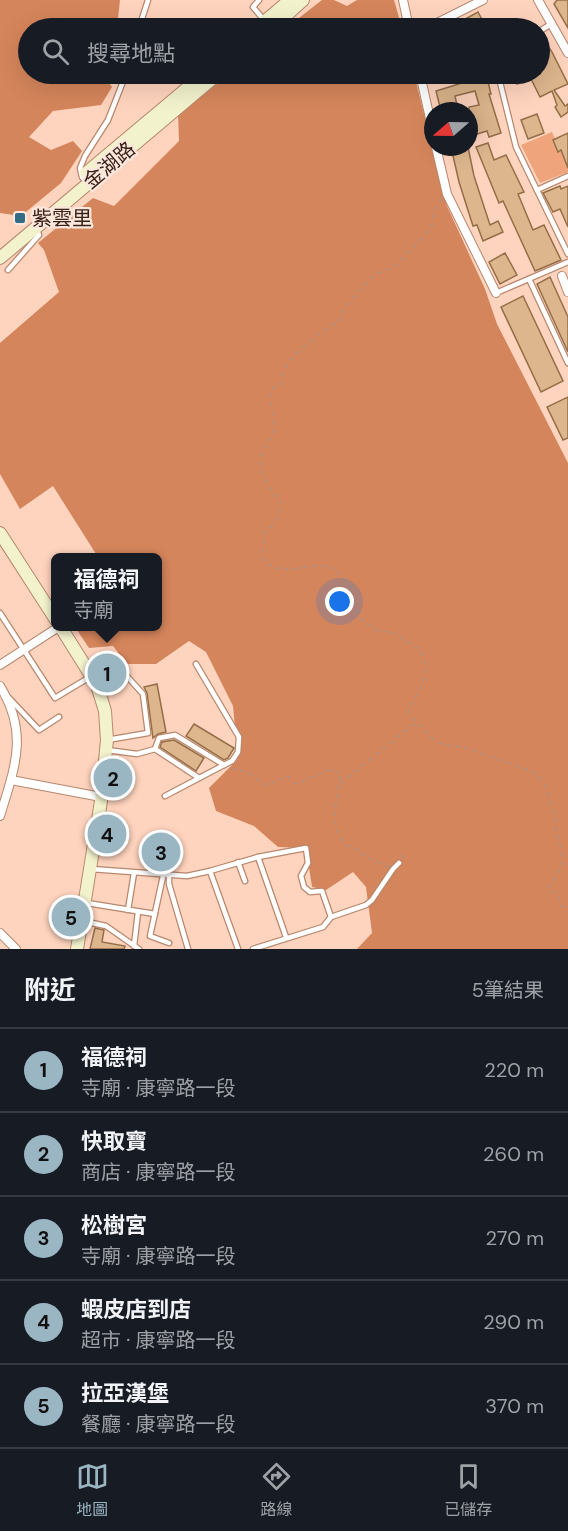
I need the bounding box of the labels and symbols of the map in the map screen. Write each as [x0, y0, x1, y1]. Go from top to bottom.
north arrow [424, 102, 478, 156]
street label: 金湖路 [78, 136, 140, 194]
place label: 紫雲里 [32, 205, 92, 231]
marker: 紫雲里 [13, 211, 27, 225]
your location [325, 587, 354, 616]
pin: 1 [88, 650, 126, 696]
pin: 2 [94, 756, 132, 800]
pin: 4 [88, 812, 126, 856]
pin: 3 [142, 830, 180, 874]
pin: 5 [52, 894, 90, 940]

